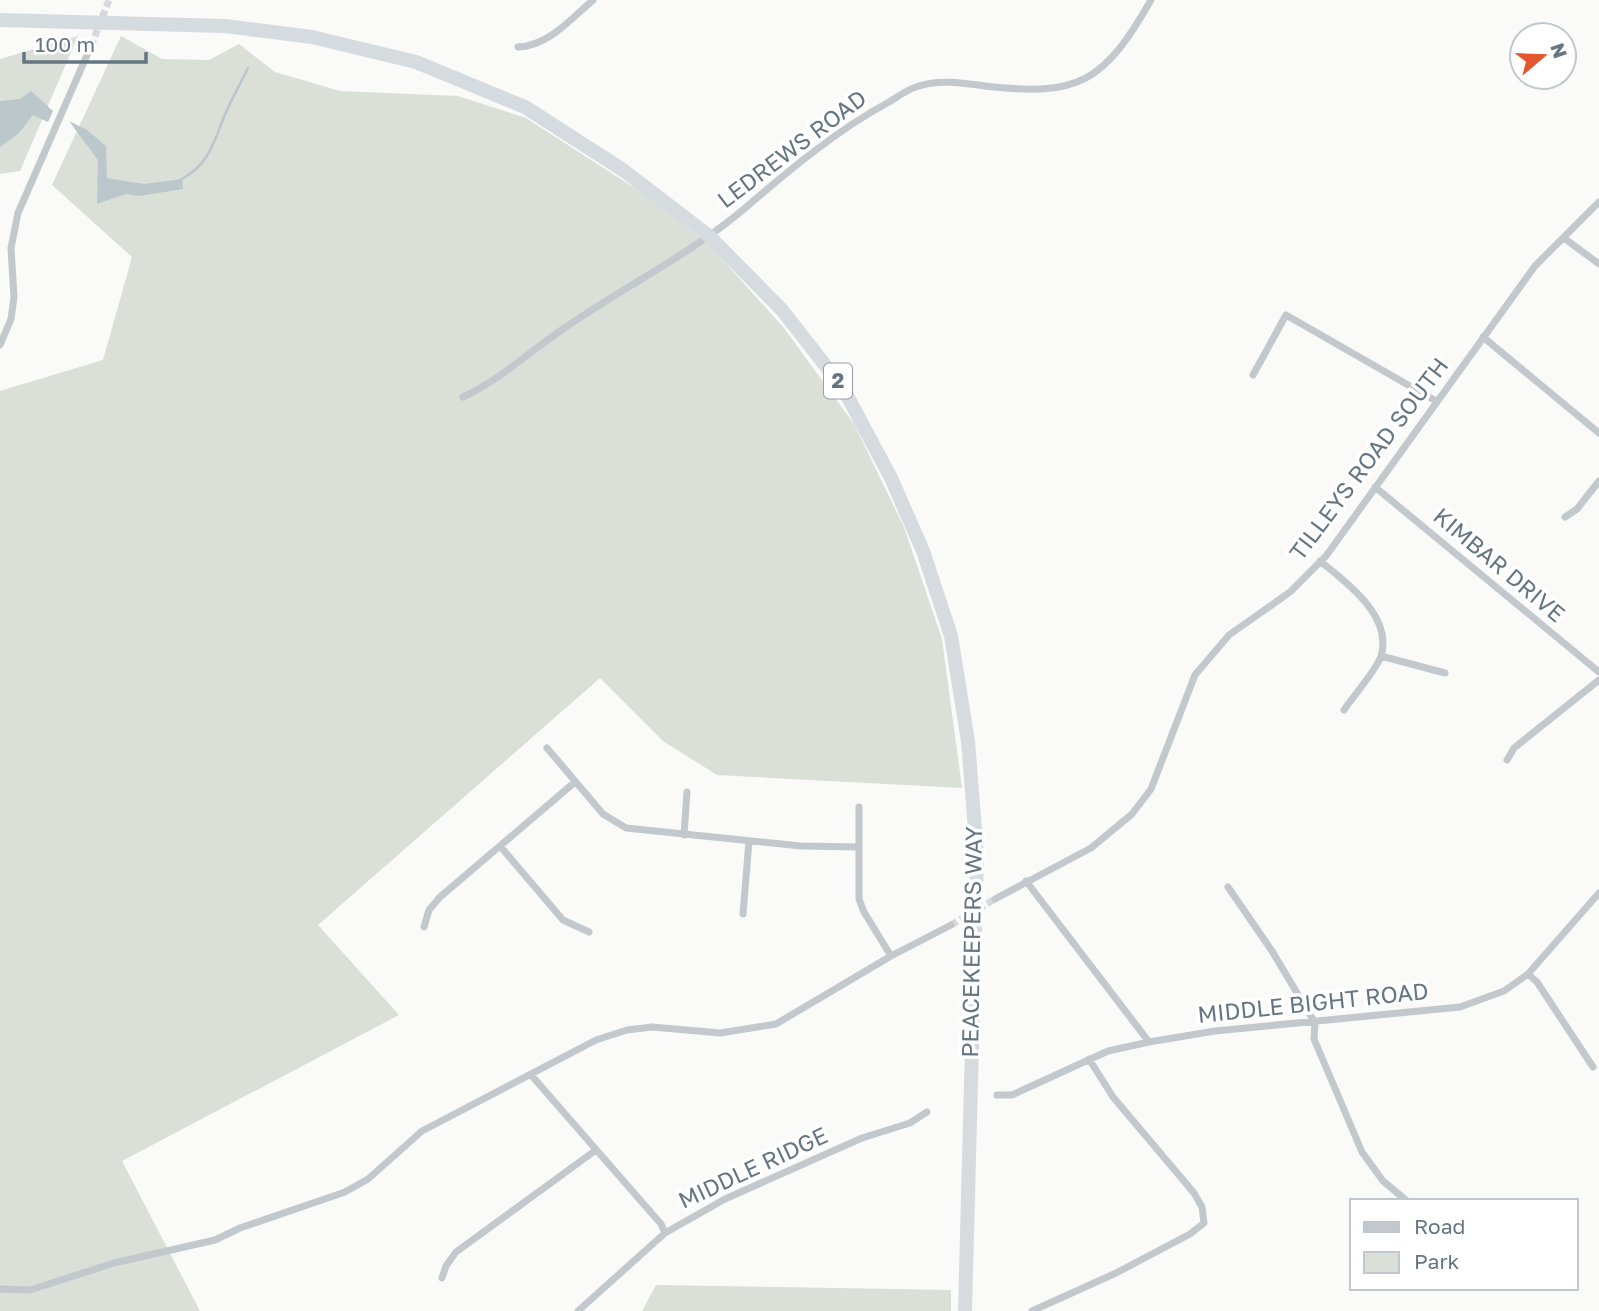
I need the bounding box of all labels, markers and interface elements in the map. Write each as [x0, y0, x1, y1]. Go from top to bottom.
scale bar [24, 21, 147, 65]
north arrow [1508, 21, 1578, 91]
text: 100 m [35, 31, 95, 57]
text: N [1546, 40, 1573, 61]
street label: LEDREWS ROAD [712, 83, 871, 213]
street label: TILLEYS ROAD SOUTH [1283, 352, 1454, 565]
road number: 2 [824, 364, 852, 398]
street label: KIMBAR DRIVE [1428, 501, 1571, 627]
street label: PEACEKEEPERS WAY [955, 826, 987, 1058]
street label: MIDDLE BIGHT ROAD [1196, 976, 1430, 1028]
street label: MIDDLE RIDGE [674, 1120, 832, 1214]
legend [1350, 1199, 1578, 1290]
text: Road [1414, 1213, 1465, 1239]
text: Park [1414, 1248, 1460, 1274]

